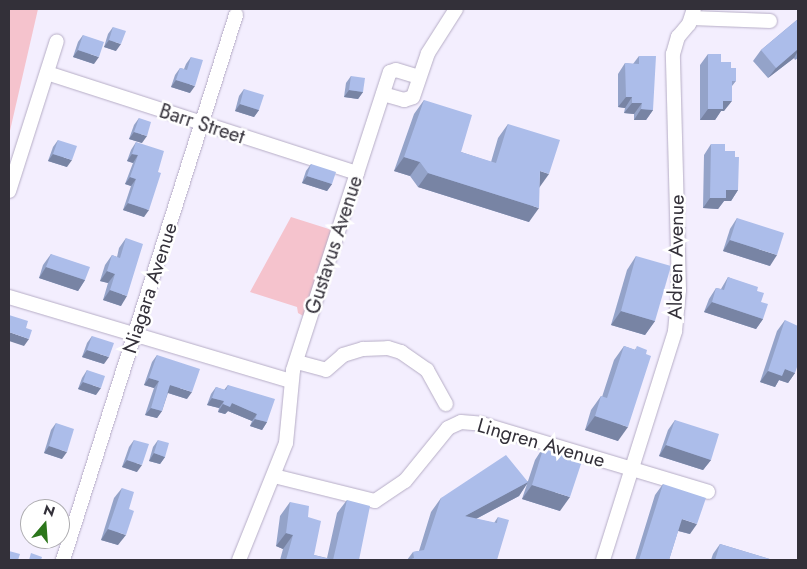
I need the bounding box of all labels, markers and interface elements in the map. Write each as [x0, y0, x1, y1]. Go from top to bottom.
street label: Barr Street [156, 99, 248, 149]
street label: Gustavus Avenue [300, 173, 368, 317]
street label: Aldren Avenue [663, 194, 689, 320]
street label: Niagara Avenue [118, 220, 182, 356]
street label: Lingren Avenue [474, 413, 608, 473]
north arrow [20, 499, 70, 549]
text: N [41, 499, 58, 522]

